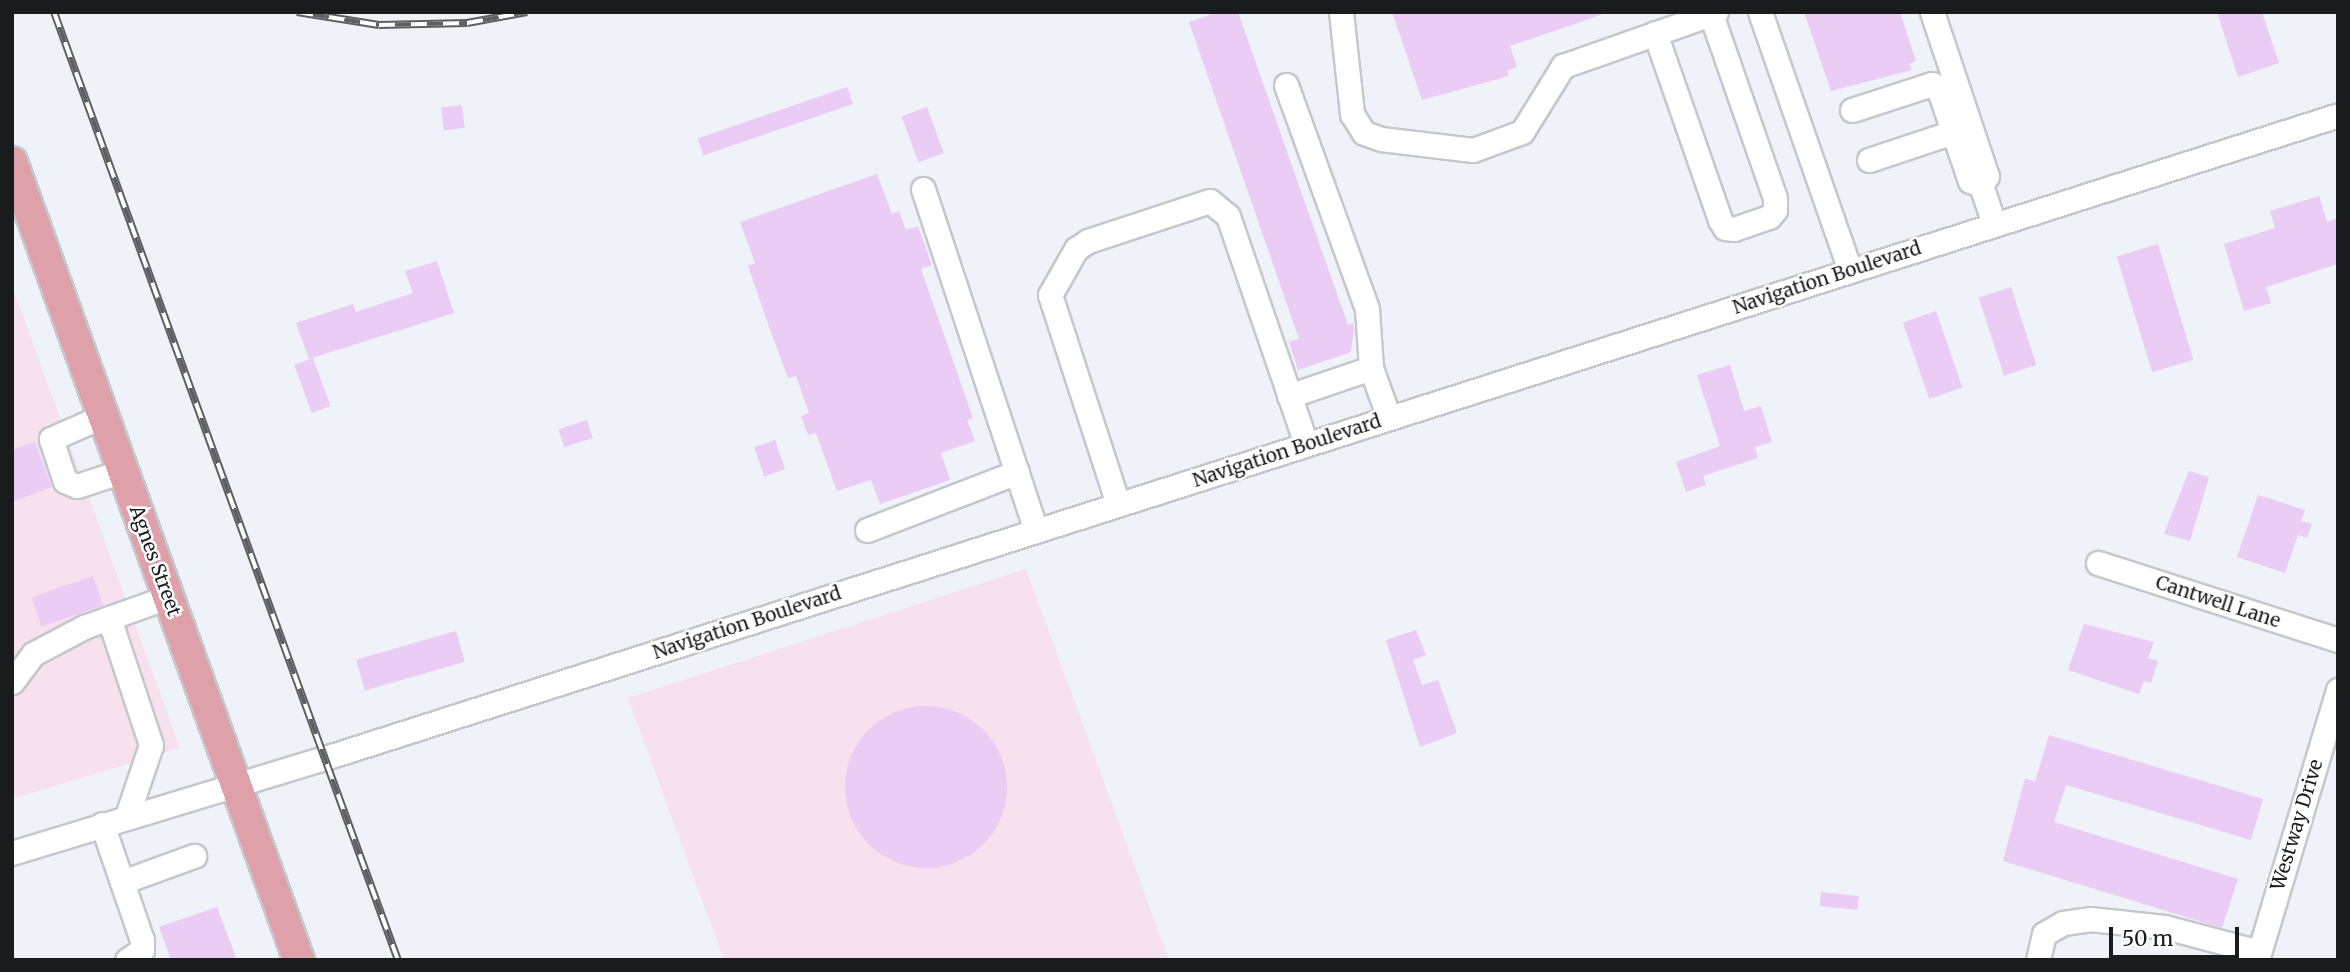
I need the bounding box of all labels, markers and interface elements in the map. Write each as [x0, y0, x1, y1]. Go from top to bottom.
street label: Navigation Boulevard [1730, 237, 1924, 319]
street label: Navigation Boulevard [1190, 410, 1384, 492]
street label: Agnes Street [124, 503, 186, 619]
street label: Cantwell Lane [2153, 571, 2283, 633]
street label: Navigation Boulevard [650, 582, 844, 664]
street label: Westway Drive [2266, 757, 2328, 893]
scale bar [2112, 912, 2242, 956]
text: 50 m [2122, 925, 2173, 952]

